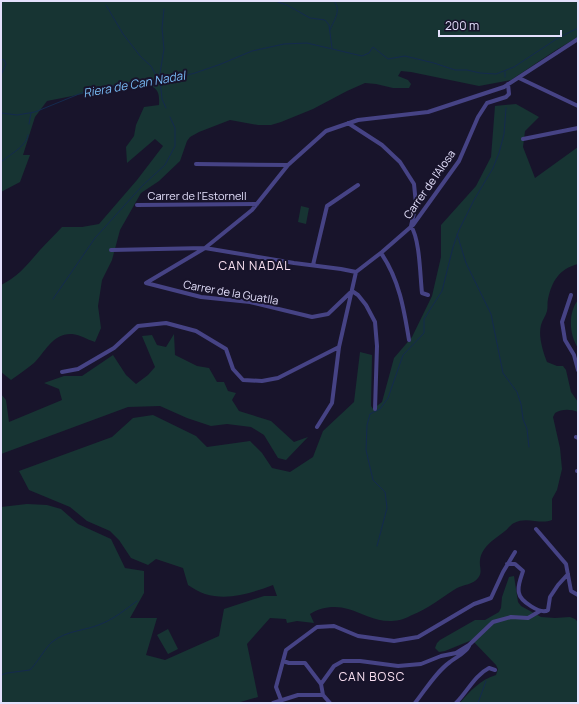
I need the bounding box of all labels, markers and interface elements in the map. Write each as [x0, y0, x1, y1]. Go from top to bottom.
scale bar [439, 12, 561, 38]
text: 200 m [445, 17, 479, 34]
water label: Riera de Can Nadal [82, 66, 189, 101]
street label: Carrer de l'Alosa [400, 147, 458, 221]
street label: Carrer de l'Estornell [148, 188, 246, 203]
district label: CAN NADAL [219, 257, 291, 274]
street label: Carrer de la Guatlla [182, 276, 280, 308]
district label: CAN BOSC [339, 668, 405, 685]

